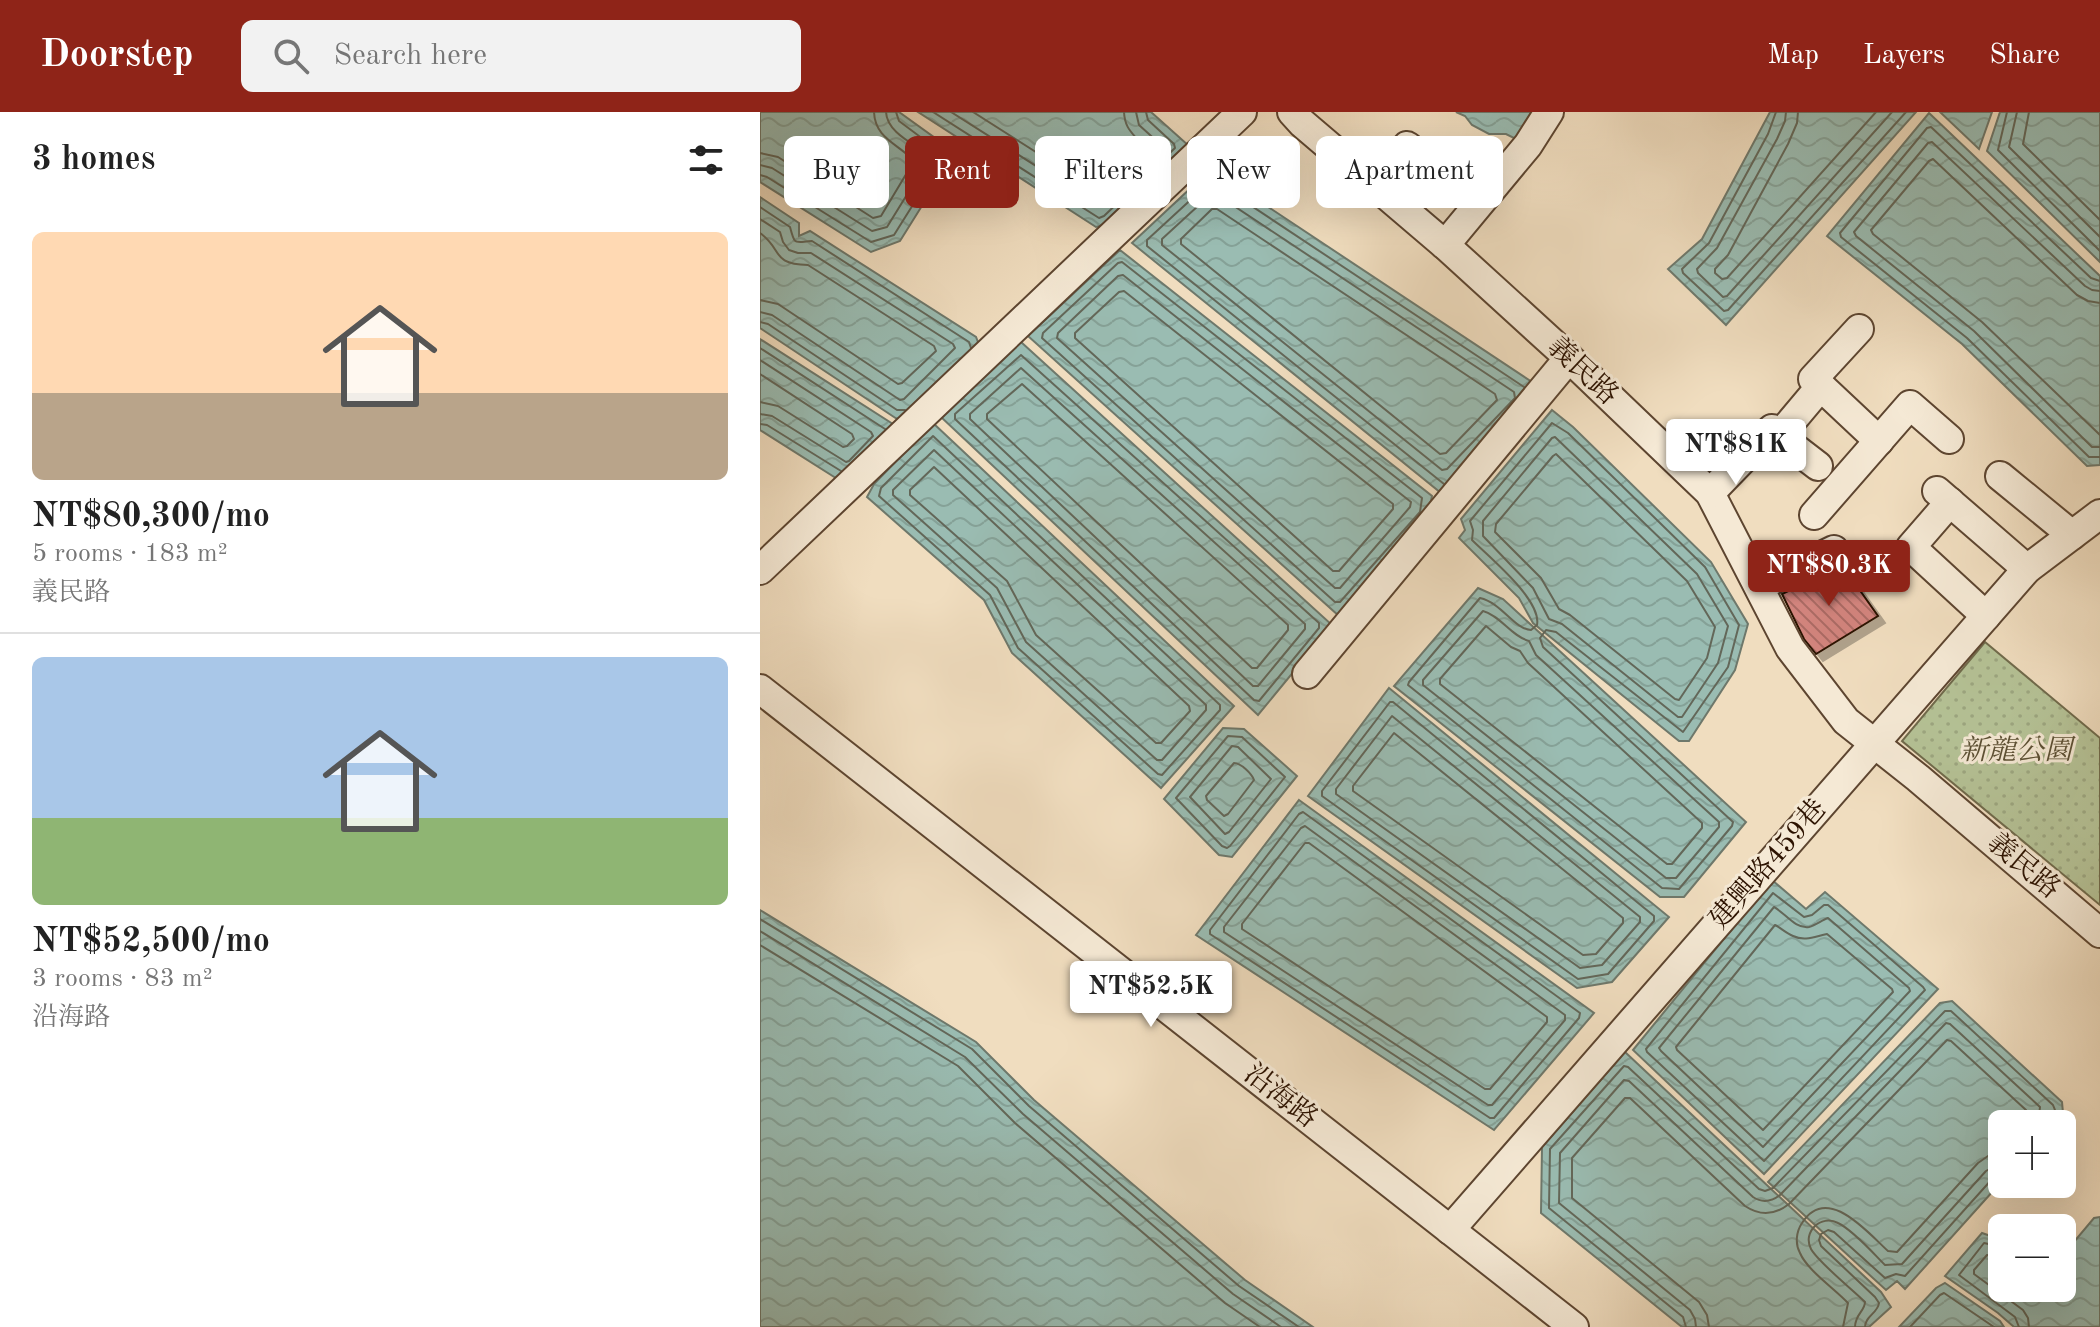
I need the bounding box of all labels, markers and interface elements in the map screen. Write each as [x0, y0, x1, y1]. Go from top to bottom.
search box [241, 20, 801, 92]
icon: search [269, 34, 313, 78]
text: Doorstep [40, 37, 193, 75]
text: Search here [333, 41, 487, 71]
text: Map [1767, 42, 1819, 70]
text: Layers [1863, 42, 1945, 70]
text: Share [1989, 42, 2060, 70]
chip: Buy [784, 136, 889, 208]
chip: Rent [905, 136, 1019, 208]
chip: Filters [1035, 136, 1171, 208]
chip: New [1187, 136, 1300, 208]
chip: Apartment [1316, 136, 1503, 208]
icon: filters [684, 138, 728, 182]
text: 3 homes [32, 143, 155, 177]
icon: home [308, 284, 452, 428]
street label: 義民路 [1542, 331, 1624, 411]
pin: NT$81K [1671, 419, 1801, 487]
text: NT$81K [1684, 432, 1788, 458]
text: NT$80,300/mo [32, 500, 270, 534]
pin: NT$80.3K [1746, 540, 1912, 608]
text: 5 rooms · 183 m² [32, 541, 228, 567]
text: NT$80.3K [1766, 553, 1892, 579]
text: 義民路 [32, 580, 110, 606]
icon: home [308, 709, 452, 853]
park label: 新龍公園 [1960, 735, 2076, 766]
street label: 建興路459巷 [1703, 793, 1832, 935]
street label: 義民路 [1982, 827, 2066, 905]
text: NT$52,500/mo [32, 925, 270, 959]
pin: NT$52.5K [1068, 961, 1234, 1029]
text: 3 rooms · 83 m² [32, 966, 213, 992]
text: NT$52.5K [1088, 974, 1214, 1000]
text: 沿海路 [32, 1005, 110, 1031]
street label: 沿海路 [1238, 1058, 1324, 1134]
map controls [1988, 1110, 2076, 1302]
button: + [1988, 1110, 2076, 1198]
button: − [1988, 1214, 2076, 1302]

